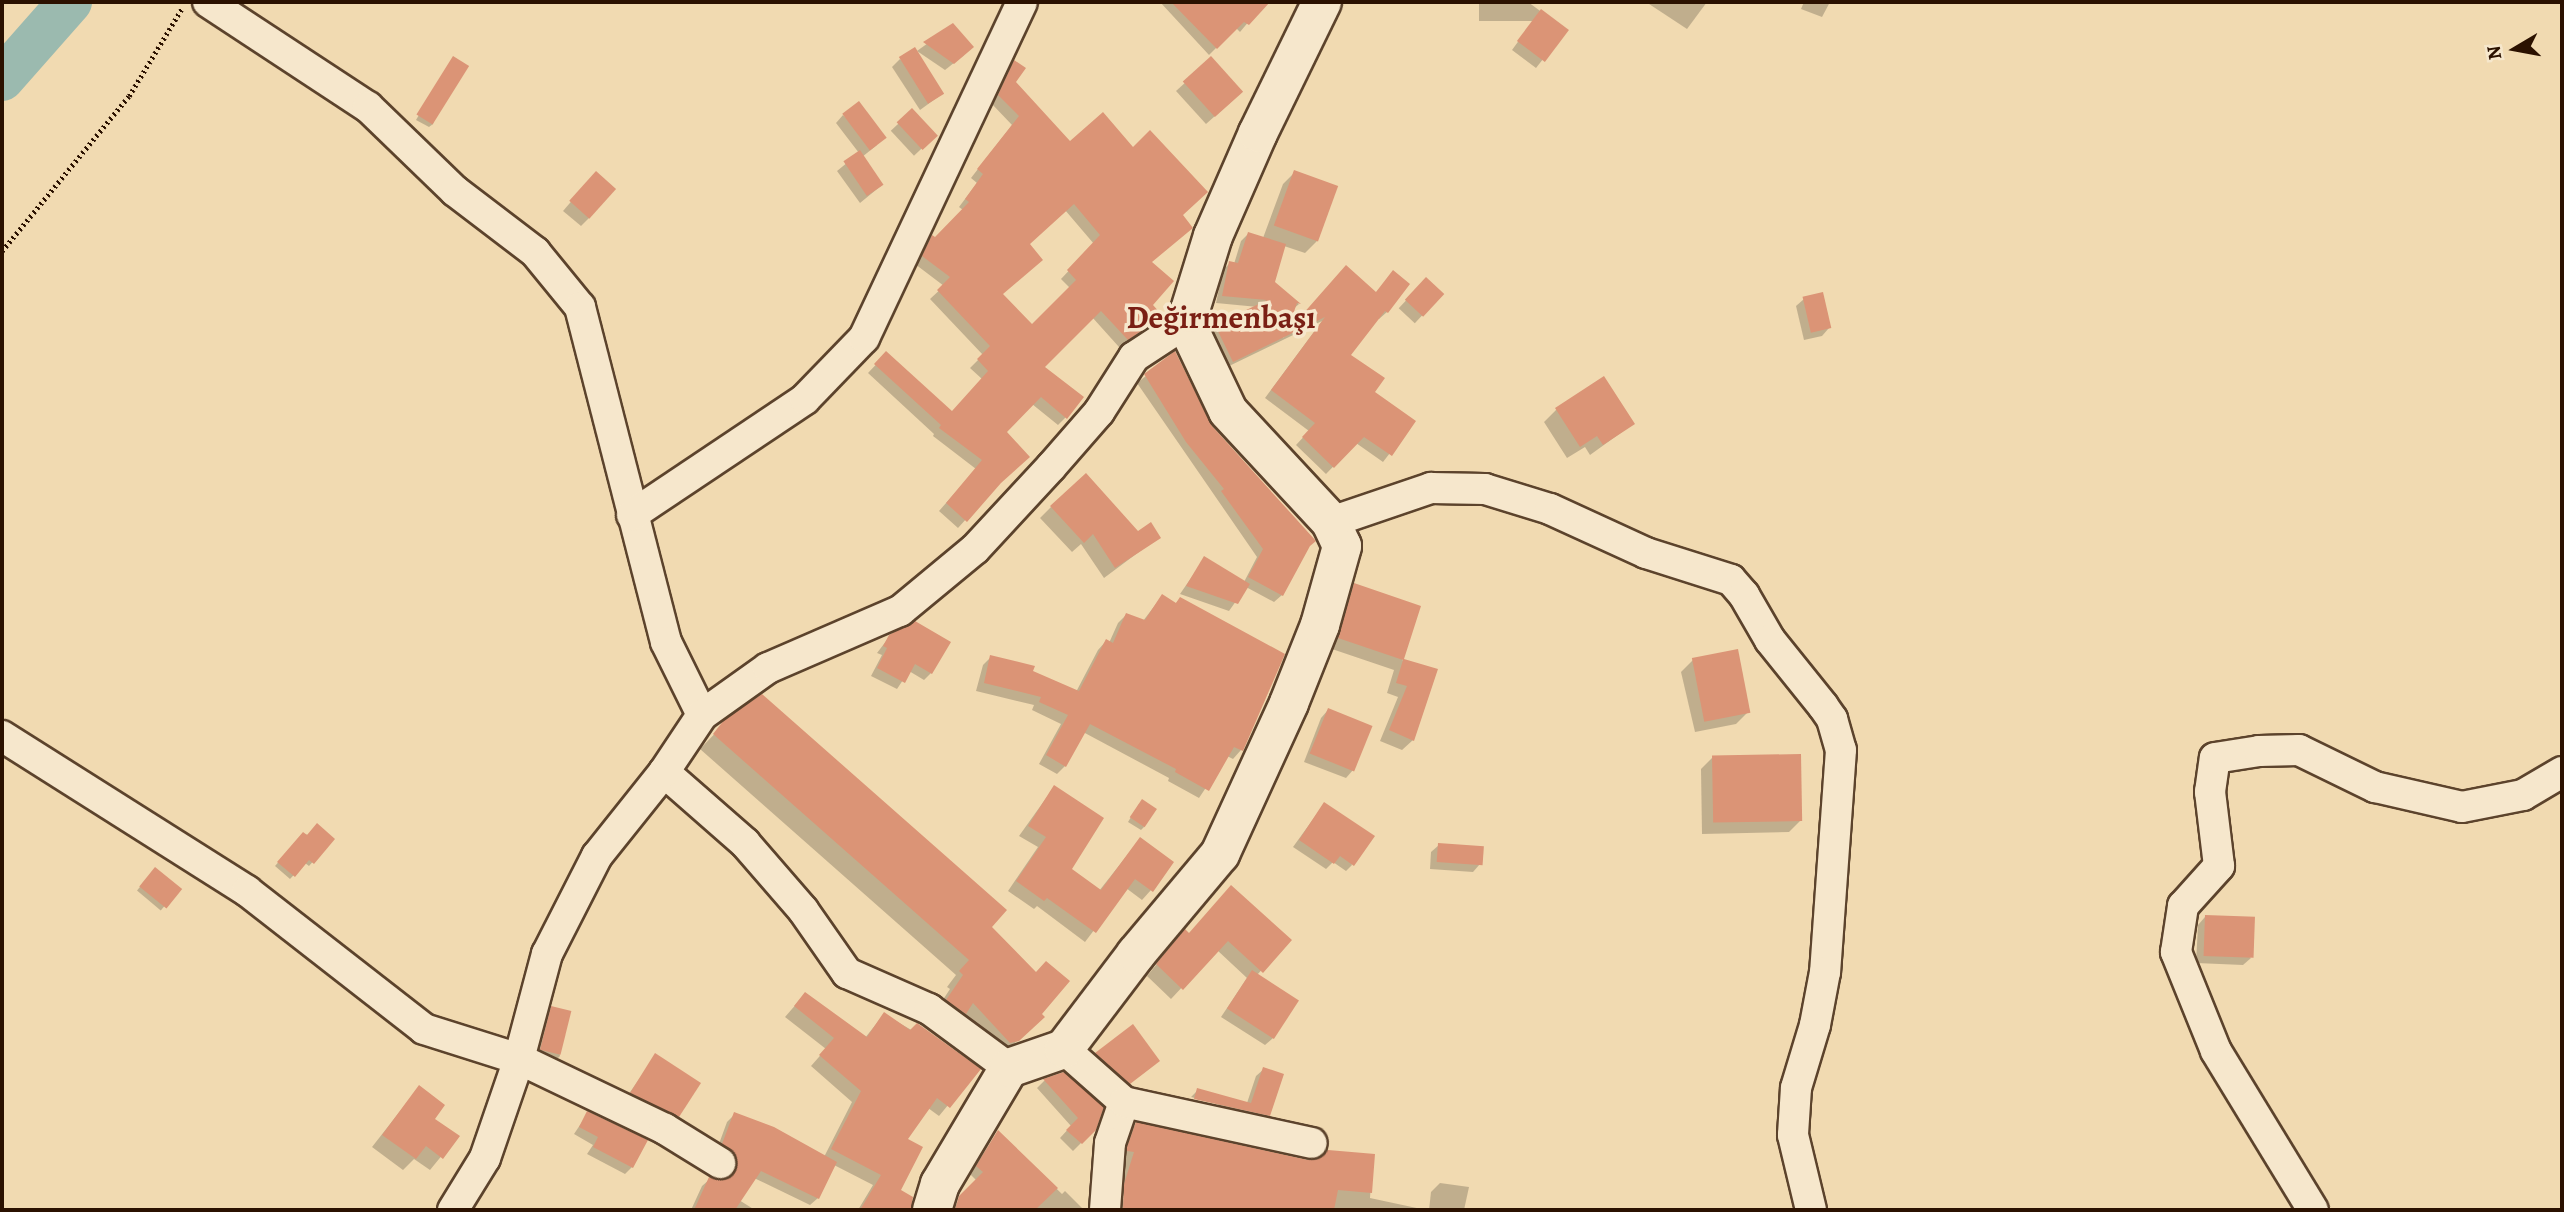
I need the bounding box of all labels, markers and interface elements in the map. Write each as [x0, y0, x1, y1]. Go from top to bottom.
north arrow [2480, 14, 2550, 84]
text: N [2480, 44, 2508, 62]
district label: Değirmenbaşı [1126, 298, 1316, 336]

